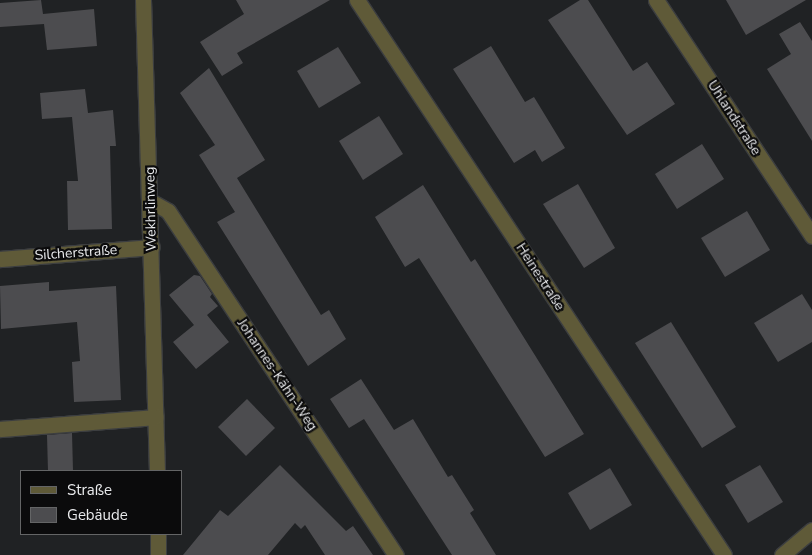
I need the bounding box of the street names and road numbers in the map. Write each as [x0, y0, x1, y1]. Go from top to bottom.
street label: Uhlandstraße [704, 77, 764, 159]
street label: Wekhrlinweg [142, 167, 160, 251]
street label: Heinestraße [512, 240, 568, 314]
street label: Silcherstraße [34, 242, 118, 264]
street label: Johannes-Kähn-Weg [233, 316, 321, 434]

